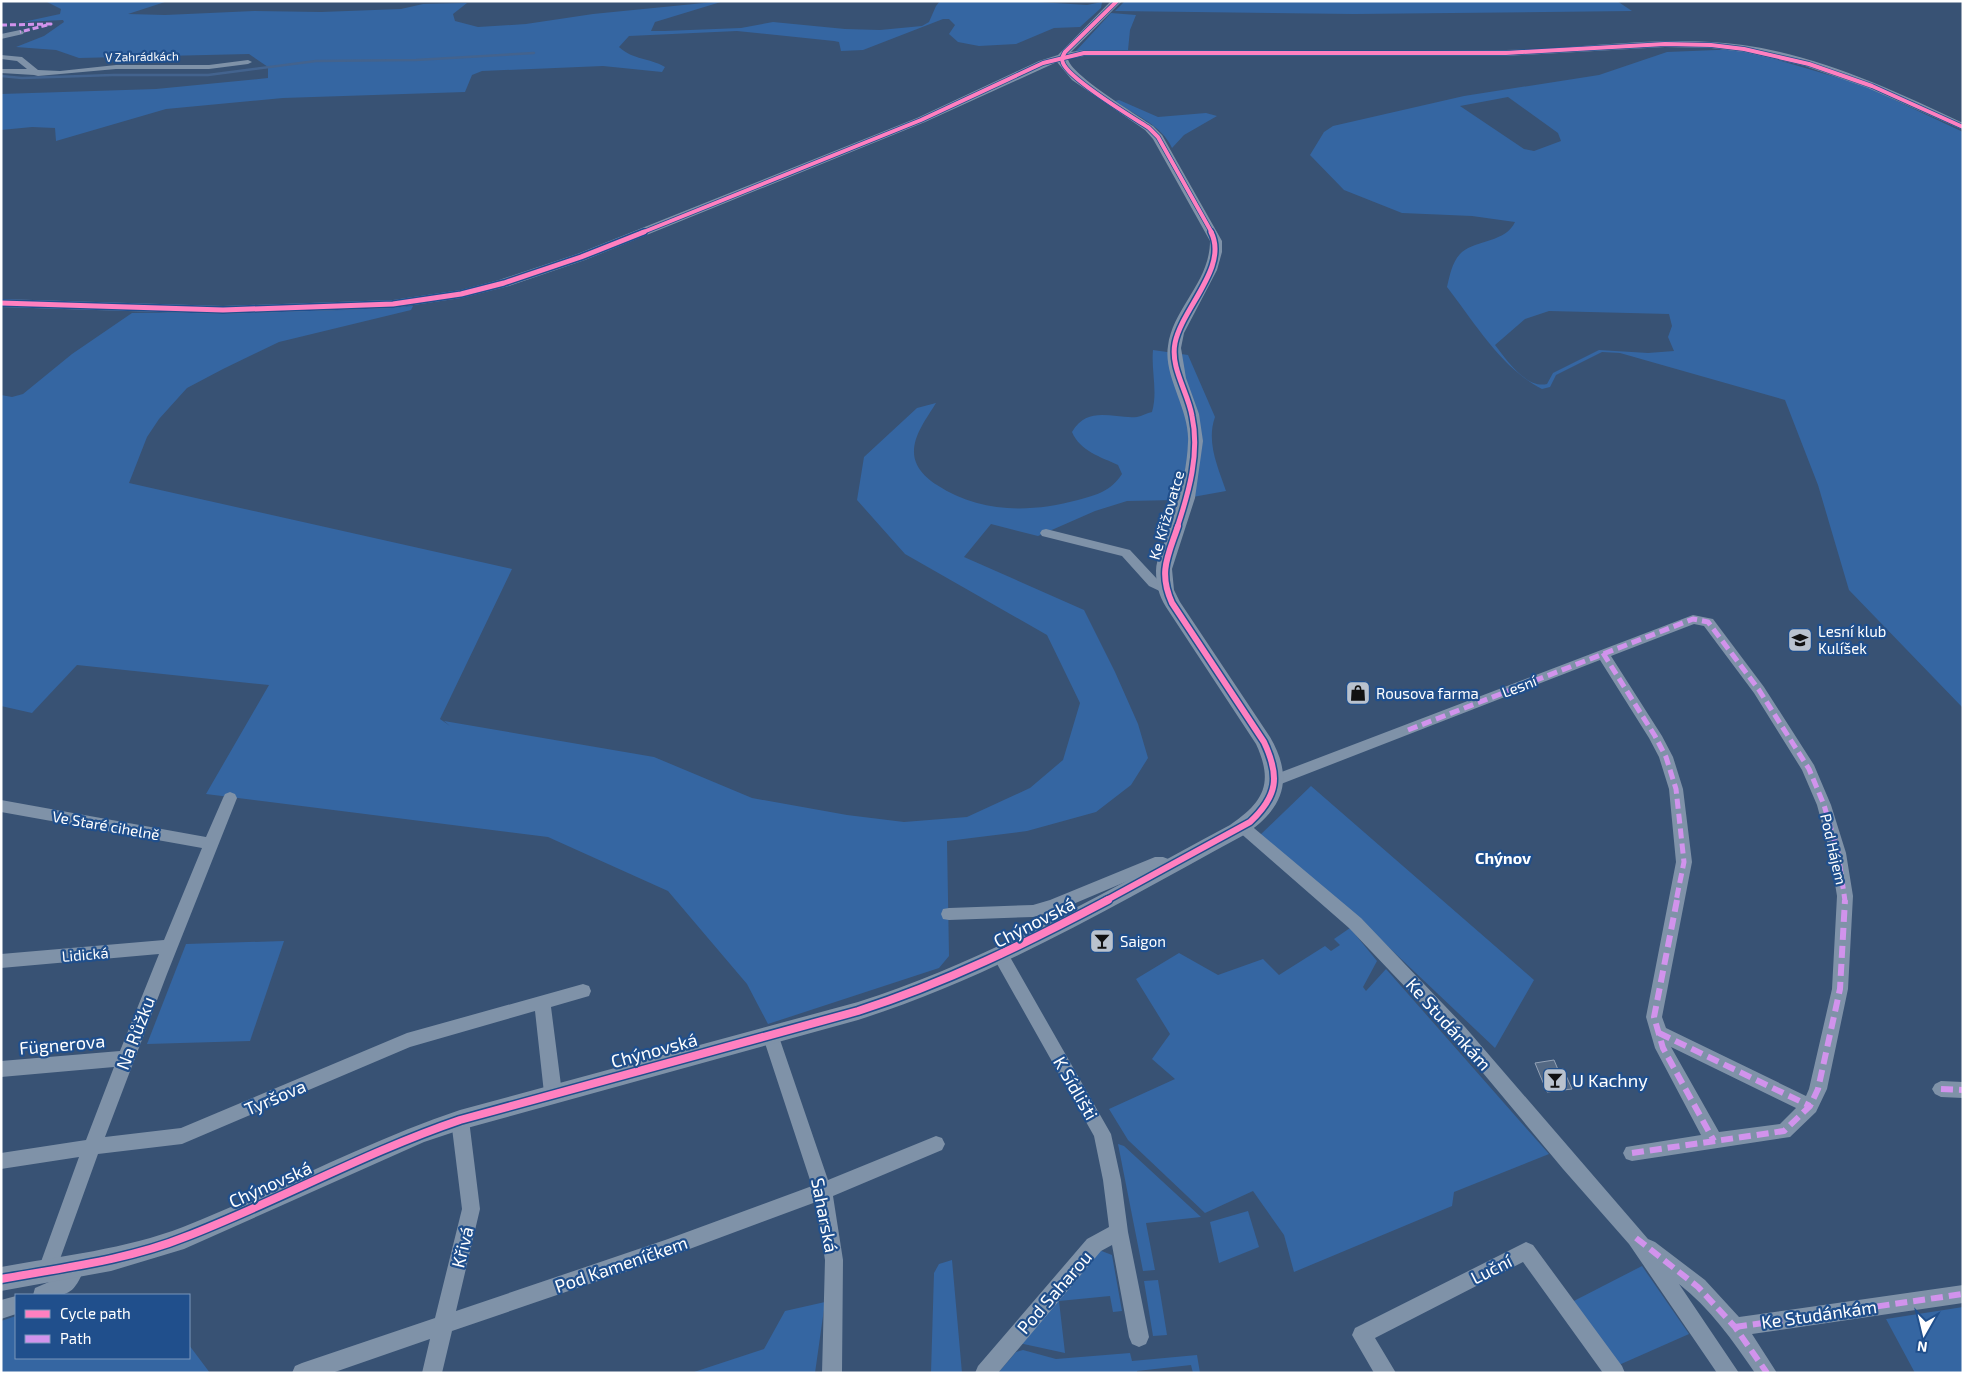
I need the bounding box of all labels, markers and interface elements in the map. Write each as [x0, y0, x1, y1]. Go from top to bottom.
street label: V Zahrádkách [105, 48, 179, 64]
street label: Ke Křižovatce [1145, 468, 1187, 562]
place label: Lesní klub Kulíšek [1818, 622, 1886, 657]
school or university icon: Lesní klub Kulíšek [1787, 627, 1813, 653]
street label: Lesní [1499, 671, 1540, 701]
shop icon: Rousova farma [1345, 680, 1371, 706]
place label: Rousova farma [1376, 684, 1479, 702]
street label: Ve Staré cihelně [51, 807, 161, 843]
street label: Pod Hájem [1816, 812, 1851, 887]
district label: Chýnov [1475, 848, 1531, 868]
street label: Chýnovská [990, 892, 1078, 952]
bar icon: Saigon [1089, 928, 1115, 954]
place label: Saigon [1120, 932, 1166, 950]
street label: Lidická [61, 943, 109, 965]
street label: Ke Studánkám [1402, 973, 1496, 1075]
street label: Na Růžku [111, 993, 159, 1073]
street label: Chýnovská [608, 1028, 700, 1072]
street label: Fügnerova [18, 1029, 106, 1059]
street label: K Sídlišti [1049, 1052, 1103, 1124]
bar icon: U Kachny [1542, 1067, 1568, 1093]
place label: U Kachny [1572, 1069, 1648, 1091]
street label: Tyršova [241, 1074, 309, 1120]
street label: Chýnovská [225, 1156, 315, 1212]
street label: Saharská [807, 1176, 843, 1254]
street label: Křivá [446, 1224, 478, 1270]
street label: Pod Kameníčkem [552, 1231, 690, 1297]
street label: Pod Saharou [1012, 1246, 1096, 1338]
street label: Luční [1467, 1249, 1516, 1289]
legend [15, 1294, 190, 1359]
street label: Ke Studánkám [1760, 1295, 1878, 1333]
text: Cycle path [60, 1304, 131, 1322]
north arrow [1899, 1309, 1949, 1359]
text: Path [60, 1329, 91, 1347]
text: N [1916, 1338, 1928, 1356]

